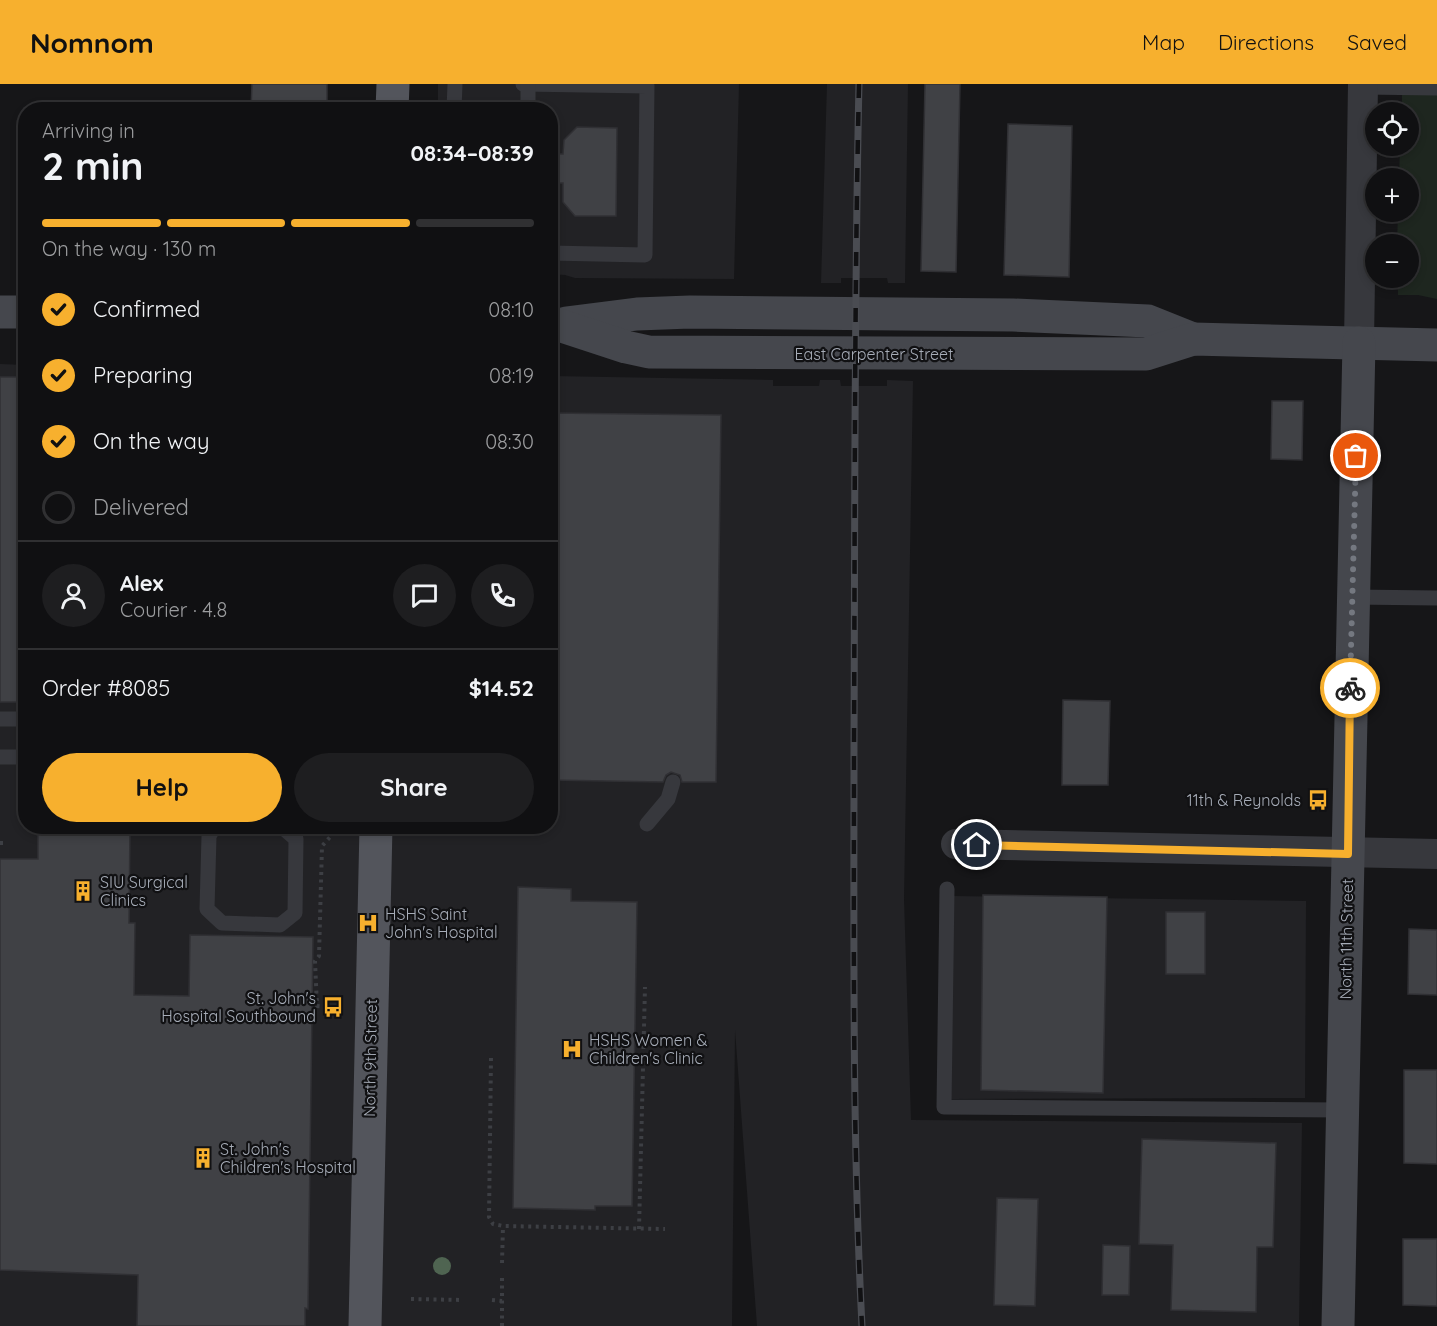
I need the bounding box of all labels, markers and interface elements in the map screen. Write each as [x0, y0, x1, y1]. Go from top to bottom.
text: Nomnom [30, 25, 154, 60]
text: Map [1142, 29, 1185, 55]
text: Directions [1218, 29, 1314, 55]
text: Saved [1347, 29, 1407, 55]
map controls [1365, 102, 1419, 288]
button: locate [1365, 102, 1419, 156]
text: Arriving in [42, 118, 135, 143]
text: 08:34–08:39 [410, 139, 534, 167]
text: 2 min [42, 141, 144, 190]
button: + [1365, 168, 1419, 222]
button: − [1365, 234, 1419, 288]
text: On the way · 130 m [42, 236, 216, 261]
icon: check [42, 293, 75, 326]
text: Confirmed [93, 295, 200, 323]
text: 08:10 [488, 297, 534, 322]
street label: East Carpenter Street [794, 344, 954, 364]
icon: check [42, 359, 75, 392]
text: Preparing [93, 361, 193, 389]
text: 08:19 [489, 363, 534, 388]
icon: check [42, 425, 75, 458]
text: On the way [93, 427, 209, 455]
text: 08:30 [485, 429, 534, 454]
pin [1330, 430, 1381, 481]
icon: bag [1339, 439, 1372, 472]
text: Delivered [93, 493, 189, 521]
button: person [42, 564, 105, 627]
button: chat [393, 564, 456, 627]
button: phone [471, 564, 534, 627]
text: Alex [120, 569, 163, 597]
text: Courier · 4.8 [120, 597, 227, 622]
courier [1320, 658, 1380, 718]
icon: bike [1334, 672, 1367, 705]
text: Order #8085 [42, 674, 170, 702]
text: $14.52 [469, 674, 534, 702]
button: Help [42, 753, 282, 822]
button: Share [294, 753, 534, 822]
bus stop icon: 11th & Reynolds [1306, 788, 1330, 812]
place label: 11th & Reynolds [1187, 790, 1301, 810]
pin [951, 819, 1002, 870]
icon: home [960, 828, 993, 861]
place label: SIU Surgical Clinics [100, 872, 188, 910]
street label: North 11th Street [1335, 878, 1357, 1000]
building icon: SIU Surgical Clinics [71, 879, 95, 903]
place label: HSHS Saint John's Hospital [385, 904, 498, 942]
hospital icon: HSHS Saint John's Hospital [356, 911, 380, 935]
place label: St. John's Hospital Southbound [161, 988, 316, 1026]
bus stop icon: St. John's Hospital Southbound [321, 995, 345, 1019]
street label: North 9th Street [359, 999, 381, 1117]
place label: HSHS Women & Children's Clinic [589, 1030, 708, 1068]
hospital icon: HSHS Women & Children's Clinic [560, 1037, 584, 1061]
place label: St. John's Children's Hospital [220, 1139, 356, 1177]
building icon: St. John's Children's Hospital [191, 1146, 215, 1170]

